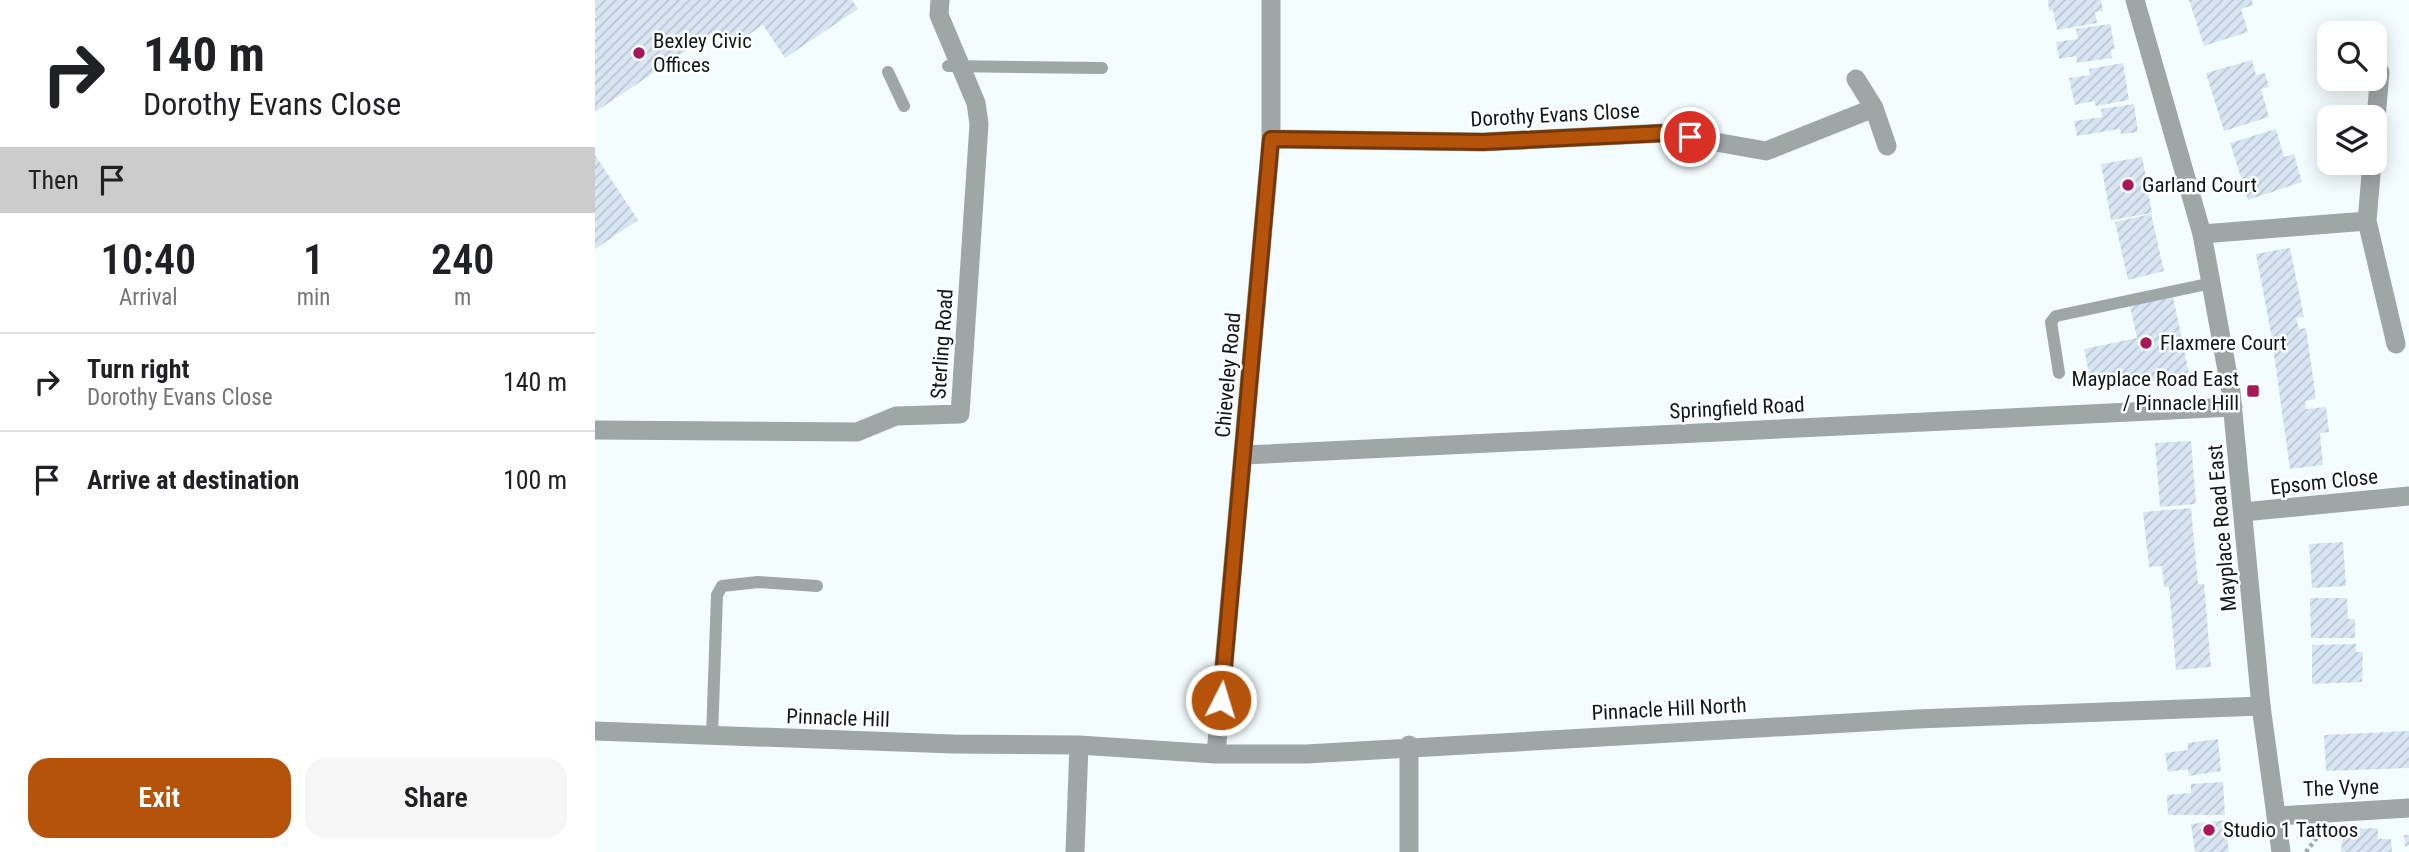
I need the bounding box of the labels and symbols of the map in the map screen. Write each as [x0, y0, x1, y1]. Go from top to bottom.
place label: Bexley Civic Offices [653, 29, 752, 77]
marker: Bexley Civic Offices [631, 45, 647, 61]
street label: Dorothy Evans Close [1470, 99, 1640, 131]
pin [1660, 107, 1720, 167]
place label: Garland Court [2142, 173, 2257, 197]
marker: Garland Court [2120, 177, 2136, 193]
street label: Sterling Road [926, 288, 958, 400]
street label: Chieveley Road [1211, 311, 1245, 439]
place label: Flaxmere Court [2160, 331, 2286, 355]
marker: Flaxmere Court [2138, 335, 2154, 351]
place label: Mayplace Road East / Pinnacle Hill [2072, 367, 2239, 415]
marker: Mayplace Road East / Pinnacle Hill [2245, 383, 2261, 399]
street label: Springfield Road [1669, 392, 1805, 424]
street label: Mayplace Road East [2203, 444, 2241, 612]
street label: Epsom Close [2269, 464, 2379, 500]
position arrow [1184, 663, 1258, 737]
street label: Pinnacle Hill North [1591, 693, 1747, 725]
street label: Pinnacle Hill [786, 704, 890, 732]
street label: The Vyne [2303, 775, 2380, 801]
place label: Studio 1 Tattoos [2223, 818, 2358, 842]
marker: Studio 1 Tattoos [2201, 822, 2217, 838]

